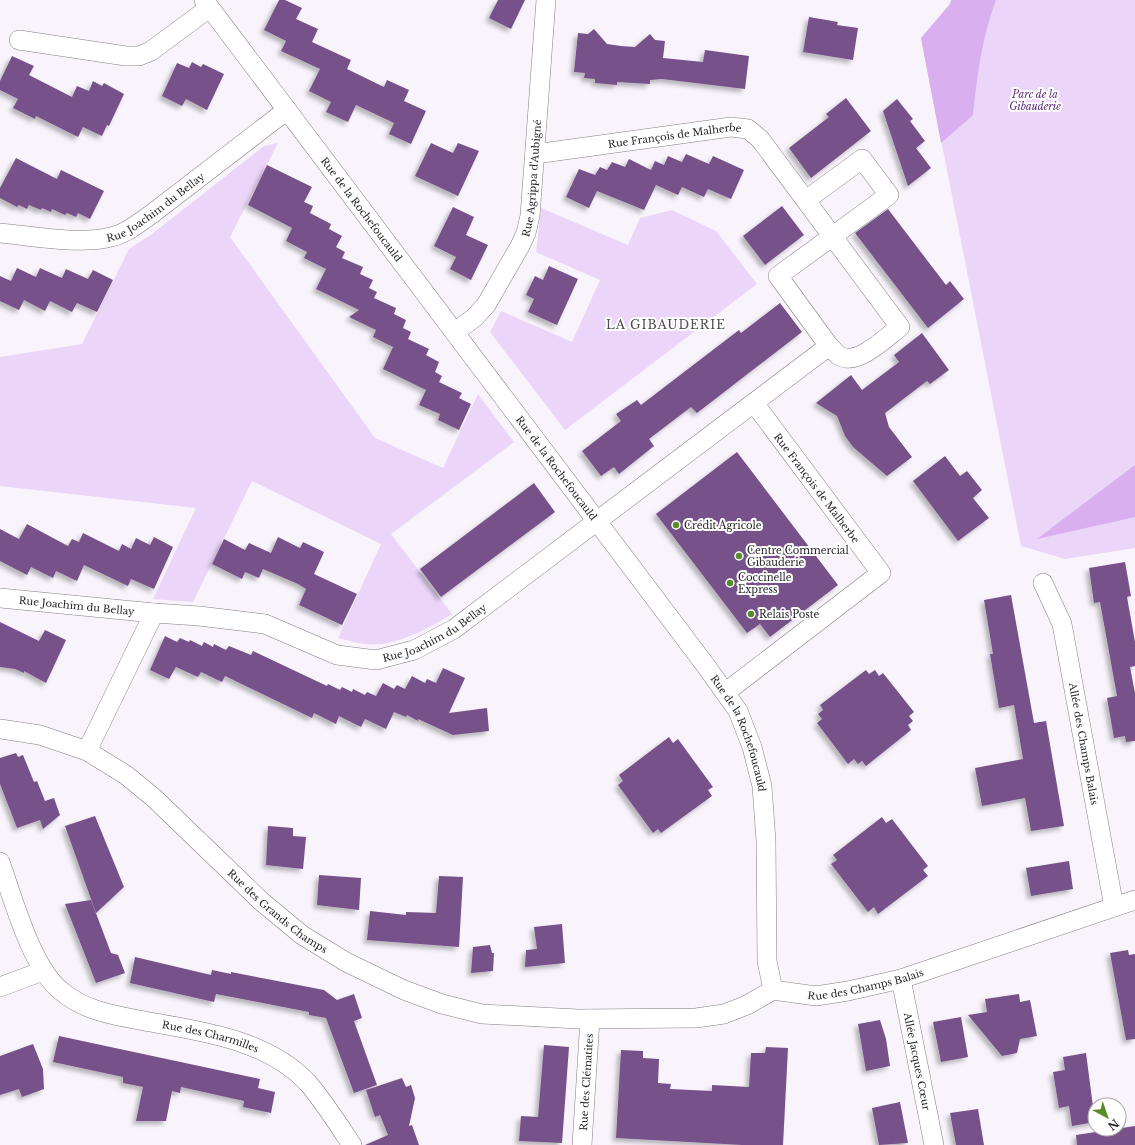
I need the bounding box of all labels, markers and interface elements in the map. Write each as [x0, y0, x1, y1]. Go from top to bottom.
park label: Parc de la Gibauderie [1009, 88, 1061, 113]
street label: Rue Agrippa d'Aubigné [519, 119, 544, 238]
street label: Rue François de Malherbe [607, 121, 742, 151]
street label: Rue de la Rochefoucauld [318, 155, 405, 264]
street label: Rue Joachim du Bellay [105, 170, 208, 245]
district label: LA GIBAUDERIE [606, 317, 726, 332]
street label: Rue de la Rochefoucauld [513, 414, 600, 523]
street label: Rue François de Malherbe [771, 431, 862, 546]
place label: Crédit Agricole [684, 519, 762, 532]
marker: Crédit Agricole [671, 520, 681, 530]
place label: Centre Commercial Gibauderie [747, 544, 849, 569]
marker: Centre Commercial Gibauderie [734, 551, 744, 561]
place label: Coccinelle Express [738, 571, 792, 596]
marker: Coccinelle Express [725, 578, 735, 588]
street label: Rue Joachim du Bellay [18, 594, 136, 618]
street label: Rue Joachim du Bellay [381, 601, 490, 665]
place label: Relais Poste [759, 608, 820, 621]
marker: Relais Poste [746, 609, 756, 619]
street label: Rue de la Rochefoucauld [707, 673, 768, 792]
street label: Allée des Champs Balais [1066, 681, 1101, 806]
street label: Rue des Grands Champs [225, 867, 330, 956]
street label: Rue des Champs Balais [807, 966, 926, 1003]
street label: Allée Jacques Cœur [901, 1011, 933, 1112]
street label: Rue des Charmilles [161, 1018, 261, 1056]
street label: Rue des Clématites [577, 1033, 596, 1131]
north arrow [1087, 1097, 1127, 1137]
text: N [1104, 1116, 1122, 1134]

